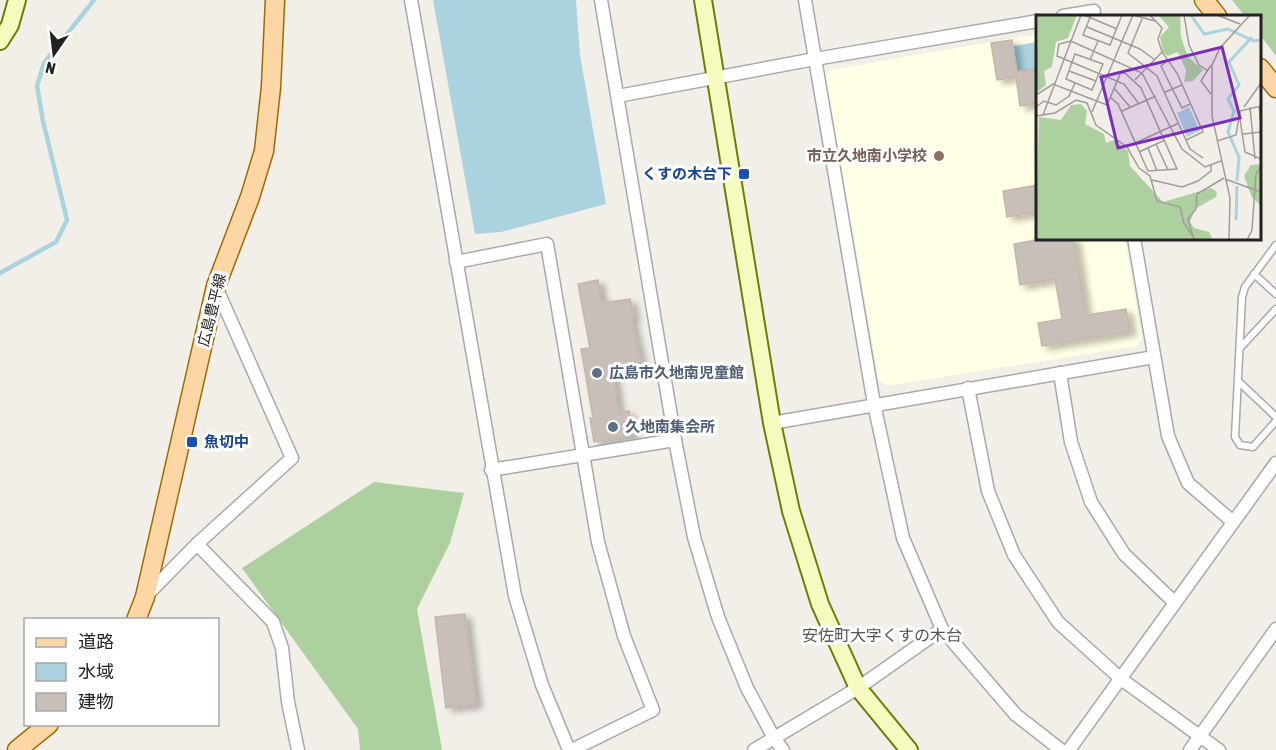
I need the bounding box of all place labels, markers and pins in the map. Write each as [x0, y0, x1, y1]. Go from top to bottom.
place label: 市立久地南小学校 [807, 147, 927, 164]
marker: 市立久地南小学校 [932, 149, 946, 163]
place label: くすの木台下 [642, 165, 732, 182]
marker: くすの木台下 [737, 167, 751, 181]
place label: 広島市久地南児童館 [609, 364, 744, 381]
marker: 広島市久地南児童館 [590, 366, 604, 380]
place label: 久地南集会所 [625, 418, 715, 435]
marker: 久地南集会所 [606, 420, 620, 434]
place label: 魚切中 [204, 433, 249, 450]
marker: 魚切中 [185, 435, 199, 449]

